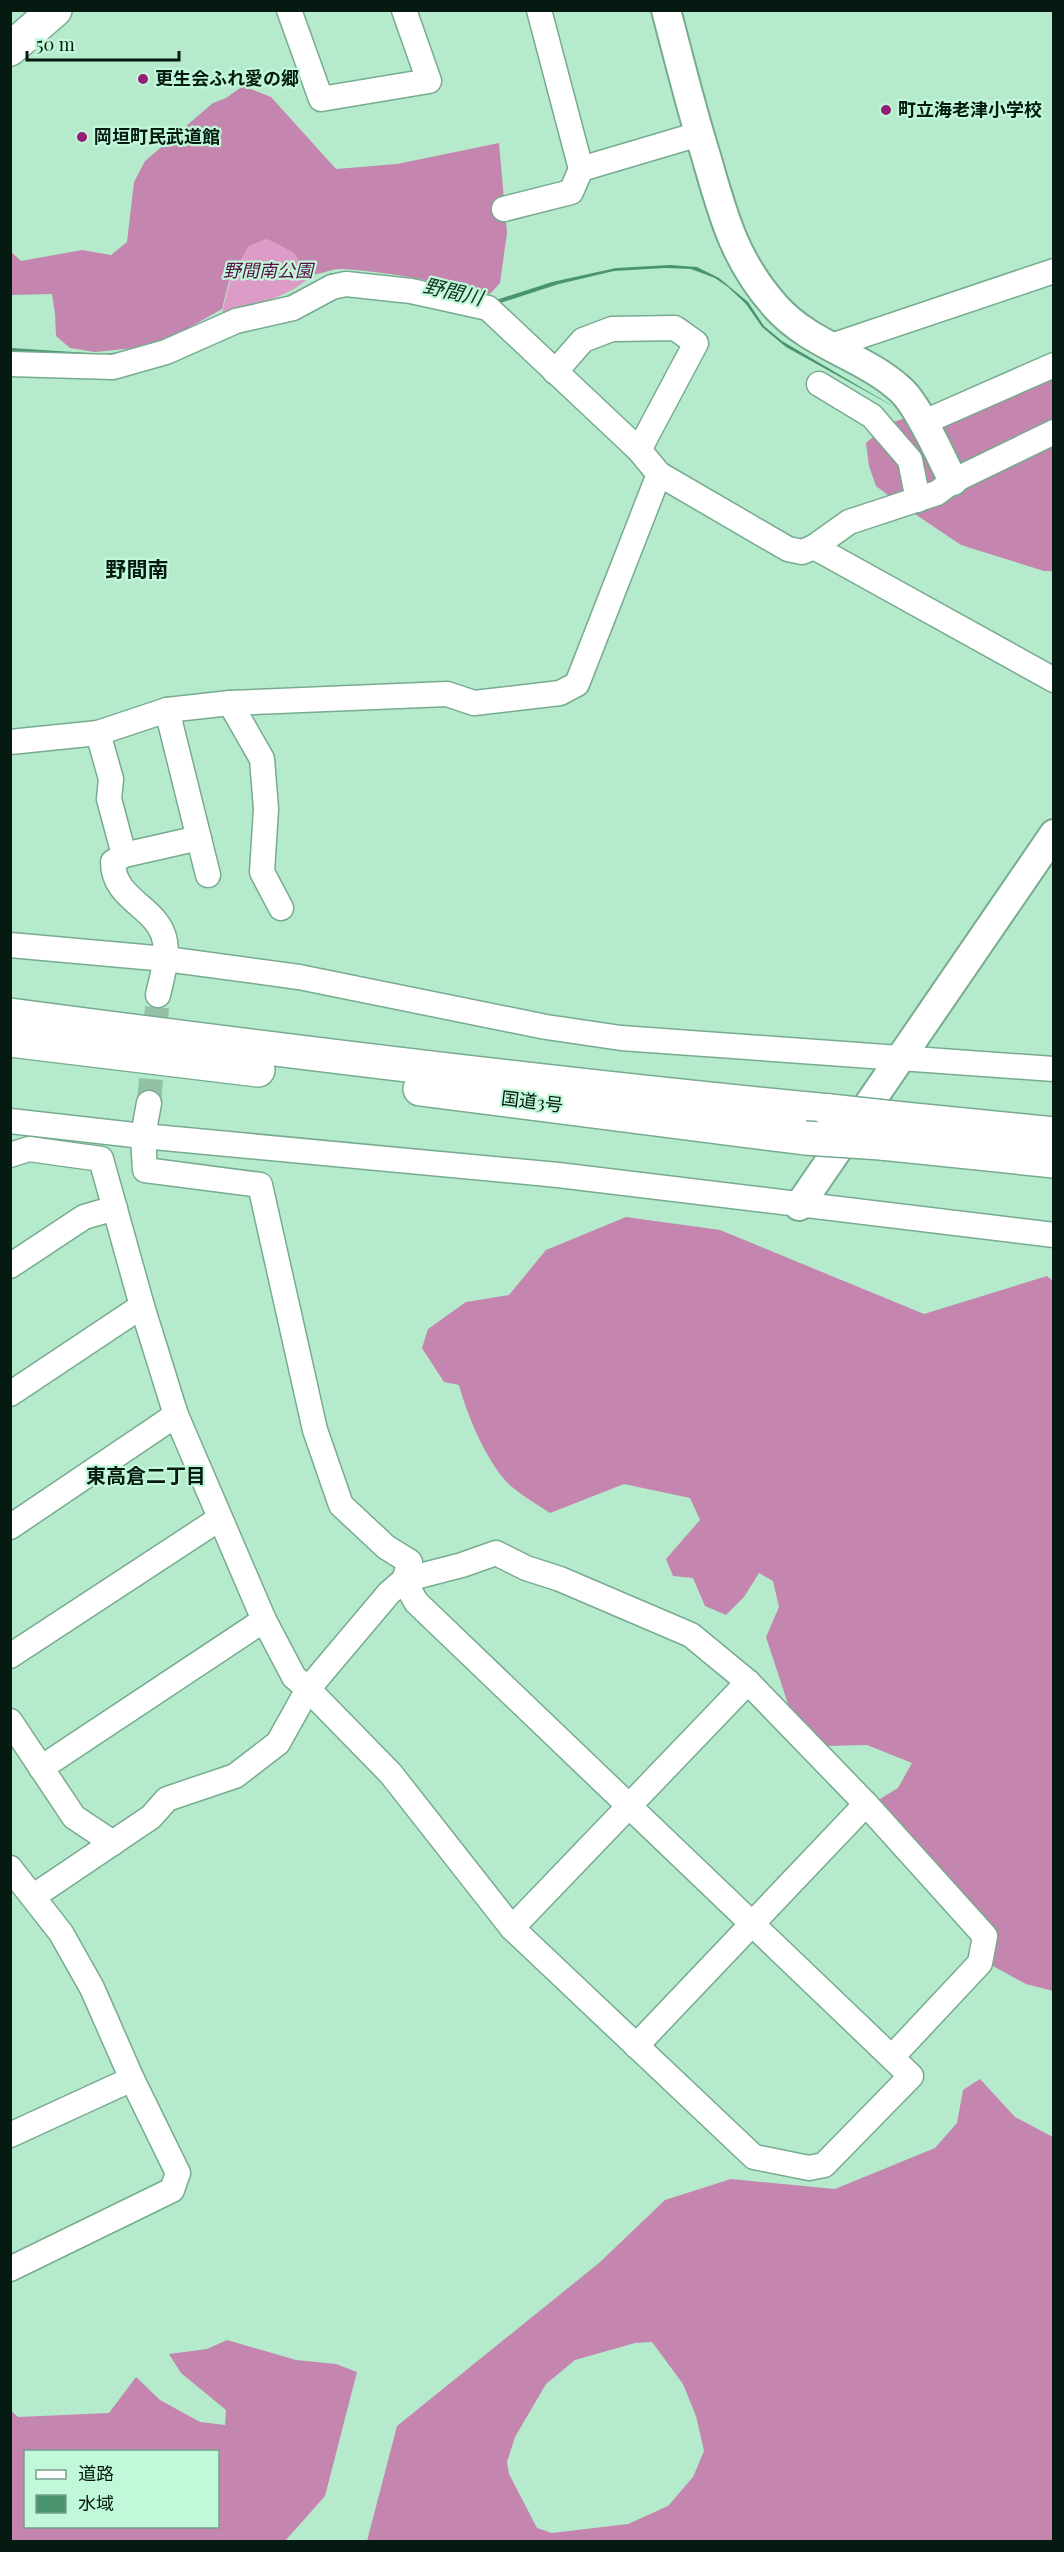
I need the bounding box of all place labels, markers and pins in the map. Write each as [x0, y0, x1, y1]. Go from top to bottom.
place label: 更生会ふれ愛の郷 [155, 66, 299, 90]
marker: 更生会ふれ愛の郷 [136, 72, 150, 86]
place label: 町立海老津小学校 [898, 97, 1042, 121]
marker: 町立海老津小学校 [879, 103, 893, 117]
place label: 岡垣町民武道館 [94, 124, 220, 148]
marker: 岡垣町民武道館 [75, 130, 89, 144]

